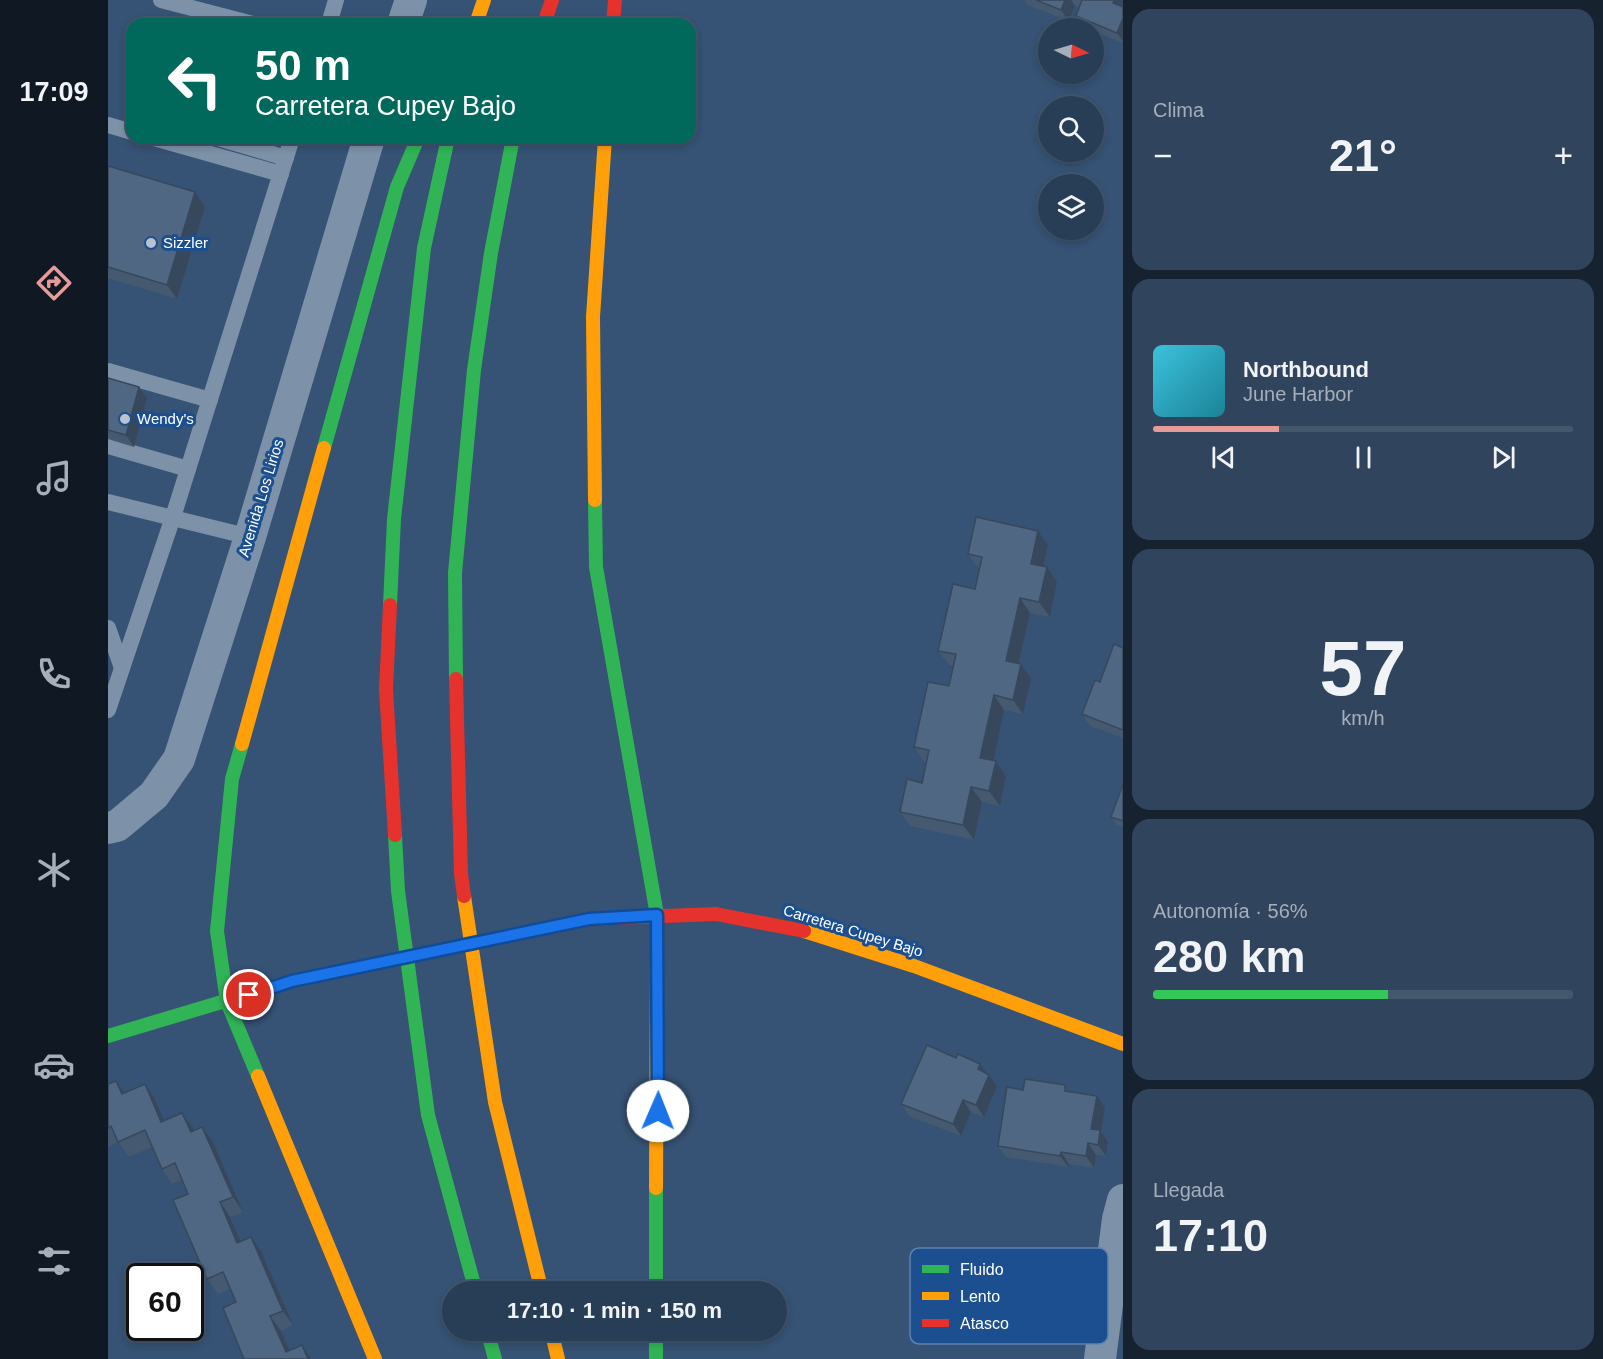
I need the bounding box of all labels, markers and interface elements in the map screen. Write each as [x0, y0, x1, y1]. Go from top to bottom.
north arrow [1038, 18, 1104, 84]
map controls [1038, 18, 1104, 240]
icon: left [156, 42, 234, 120]
text: 50 m [255, 42, 351, 89]
text: 17:09 [19, 77, 89, 107]
text: Carretera Cupey Bajo [255, 91, 516, 121]
button: search [1038, 96, 1104, 162]
text: Clima [1153, 99, 1204, 121]
text: 21° [1329, 130, 1397, 181]
text: − [1153, 137, 1172, 174]
text: + [1554, 137, 1573, 174]
button: layers [1038, 174, 1104, 240]
place label: Sizzler [163, 234, 208, 251]
marker: Sizzler [144, 236, 158, 250]
icon: directions [33, 262, 75, 304]
text: Northbound [1243, 357, 1369, 382]
text: June Harbor [1243, 383, 1353, 405]
place label: Wendy's [137, 410, 194, 427]
marker: Wendy's [118, 412, 132, 426]
street label: Avenida Los Lirios [235, 437, 287, 559]
icon: previous [1207, 441, 1240, 474]
icon: pause [1347, 441, 1380, 474]
icon: next [1487, 441, 1520, 474]
icon: music [33, 457, 75, 499]
text: 57 [1320, 624, 1406, 712]
icon: phone [33, 653, 75, 695]
text: km/h [1341, 707, 1385, 729]
icon: climate [33, 849, 75, 891]
text: Autonomía · 56% [1153, 900, 1308, 922]
street label: Carretera Cupey Bajo [781, 901, 925, 960]
text: 280 km [1153, 931, 1306, 982]
pin [223, 969, 274, 1020]
icon: arrive [232, 978, 265, 1011]
icon: car [33, 1044, 75, 1086]
position arrow [626, 1079, 690, 1143]
text: Llegada [1153, 1179, 1224, 1201]
text: 17:10 [1153, 1210, 1268, 1261]
icon: filters [33, 1240, 75, 1282]
legend [910, 1248, 1108, 1344]
text: Fluido [960, 1261, 1004, 1278]
speed limit sign: 60 [126, 1263, 204, 1341]
text: Lento [960, 1288, 1000, 1305]
text: 17:10 · 1 min · 150 m [507, 1298, 722, 1323]
text: Atasco [960, 1315, 1009, 1332]

